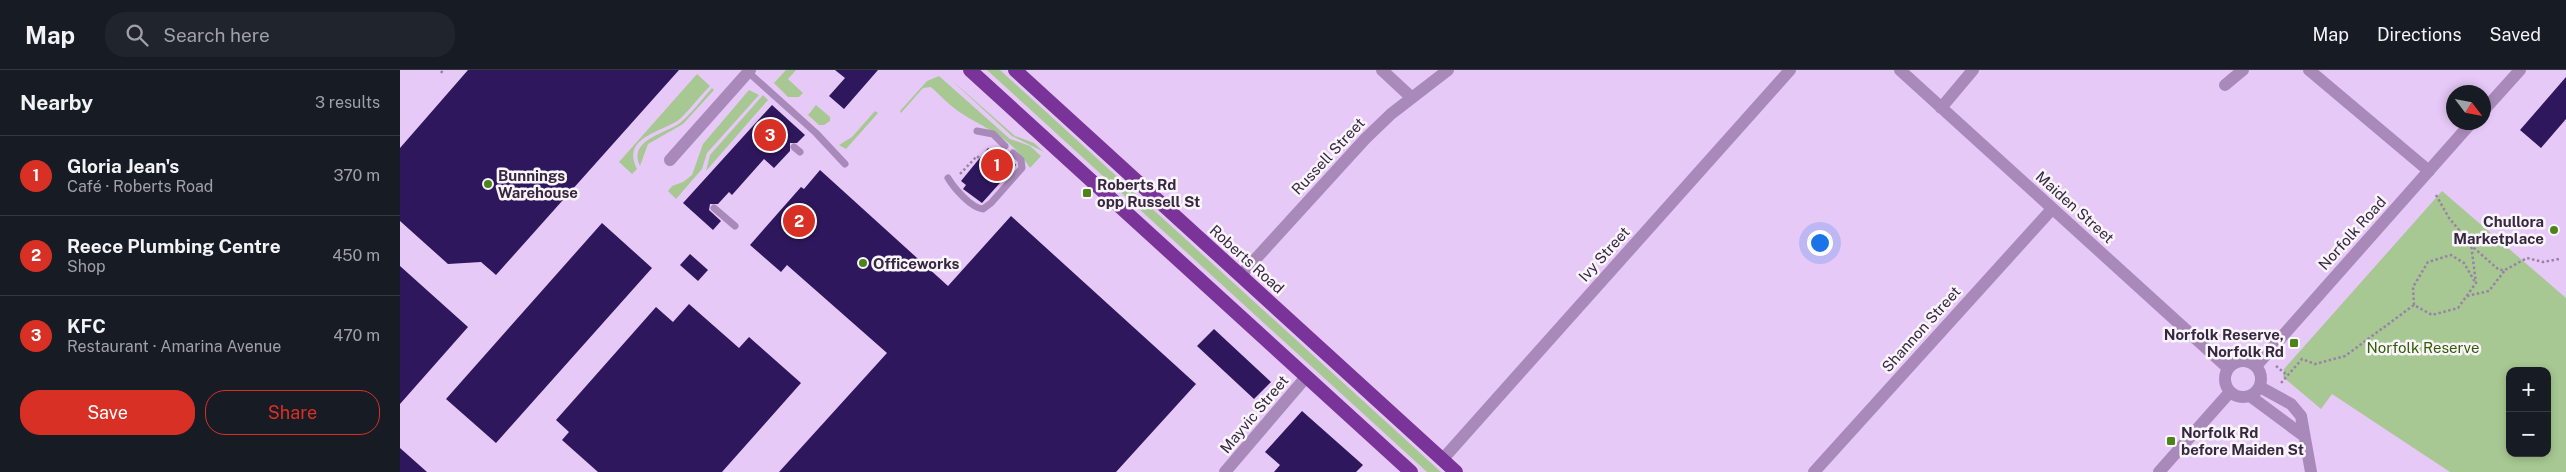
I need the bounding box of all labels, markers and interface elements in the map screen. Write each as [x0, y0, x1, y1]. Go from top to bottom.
search box [105, 12, 455, 57]
text: Map [25, 21, 75, 49]
icon: search [123, 21, 151, 49]
text: Search here [163, 24, 270, 46]
text: Map [2312, 24, 2349, 45]
text: Directions [2377, 24, 2462, 45]
text: Saved [2490, 24, 2541, 45]
north arrow [2446, 85, 2491, 130]
text: Nearby [20, 90, 93, 115]
text: 3 results [315, 93, 380, 112]
street label: Russell Street [1288, 114, 1368, 198]
pin: 3 [754, 116, 786, 154]
pin: 1 [981, 146, 1013, 184]
text: Gloria Jean's [67, 155, 179, 177]
text: 1 [33, 166, 39, 185]
text: 370 m [333, 166, 380, 185]
place label: Bunnings Warehouse [498, 167, 578, 201]
street label: Maiden Street [2033, 168, 2118, 246]
place label: Roberts Rd opp Russell St [1097, 176, 1200, 210]
text: Café · Roberts Road [67, 177, 213, 196]
marker: Bunnings Warehouse [482, 178, 494, 190]
marker: Roberts Rd opp Russell St [1081, 187, 1093, 199]
street label: Norfolk Road [2315, 193, 2389, 273]
pin: 2 [783, 202, 815, 240]
place label: Chullora Marketplace [2453, 213, 2544, 247]
street label: Roberts Road [1206, 221, 1288, 297]
street label: Ivy Street [1575, 223, 1633, 285]
marker: Chullora Marketplace [2548, 224, 2560, 236]
your location [1807, 230, 1833, 256]
text: Reece Plumbing Centre [67, 235, 281, 257]
text: 2 [31, 246, 41, 265]
text: 450 m [332, 246, 380, 265]
place label: Officeworks [873, 255, 960, 272]
text: Shop [67, 257, 106, 276]
marker: Officeworks [857, 257, 869, 269]
street label: Shannon Street [1878, 283, 1964, 375]
text: KFC [67, 315, 106, 337]
text: 3 [31, 326, 41, 345]
text: 470 m [333, 326, 380, 345]
place label: Norfolk Reserve, Norfolk Rd [2164, 326, 2284, 360]
text: Restaurant · Amarina Avenue [67, 337, 281, 356]
marker: Norfolk Reserve, Norfolk Rd [2288, 337, 2300, 349]
park label: Norfolk Reserve [2367, 339, 2479, 356]
map controls [2506, 367, 2551, 457]
button: + [2506, 367, 2551, 412]
street label: Mayvic Street [1217, 372, 1292, 456]
button: Save [20, 390, 195, 435]
button: Share [205, 390, 380, 435]
button: − [2506, 412, 2551, 457]
place label: Norfolk Rd before Maiden St [2181, 424, 2304, 458]
marker: Norfolk Rd before Maiden St [2165, 435, 2177, 447]

